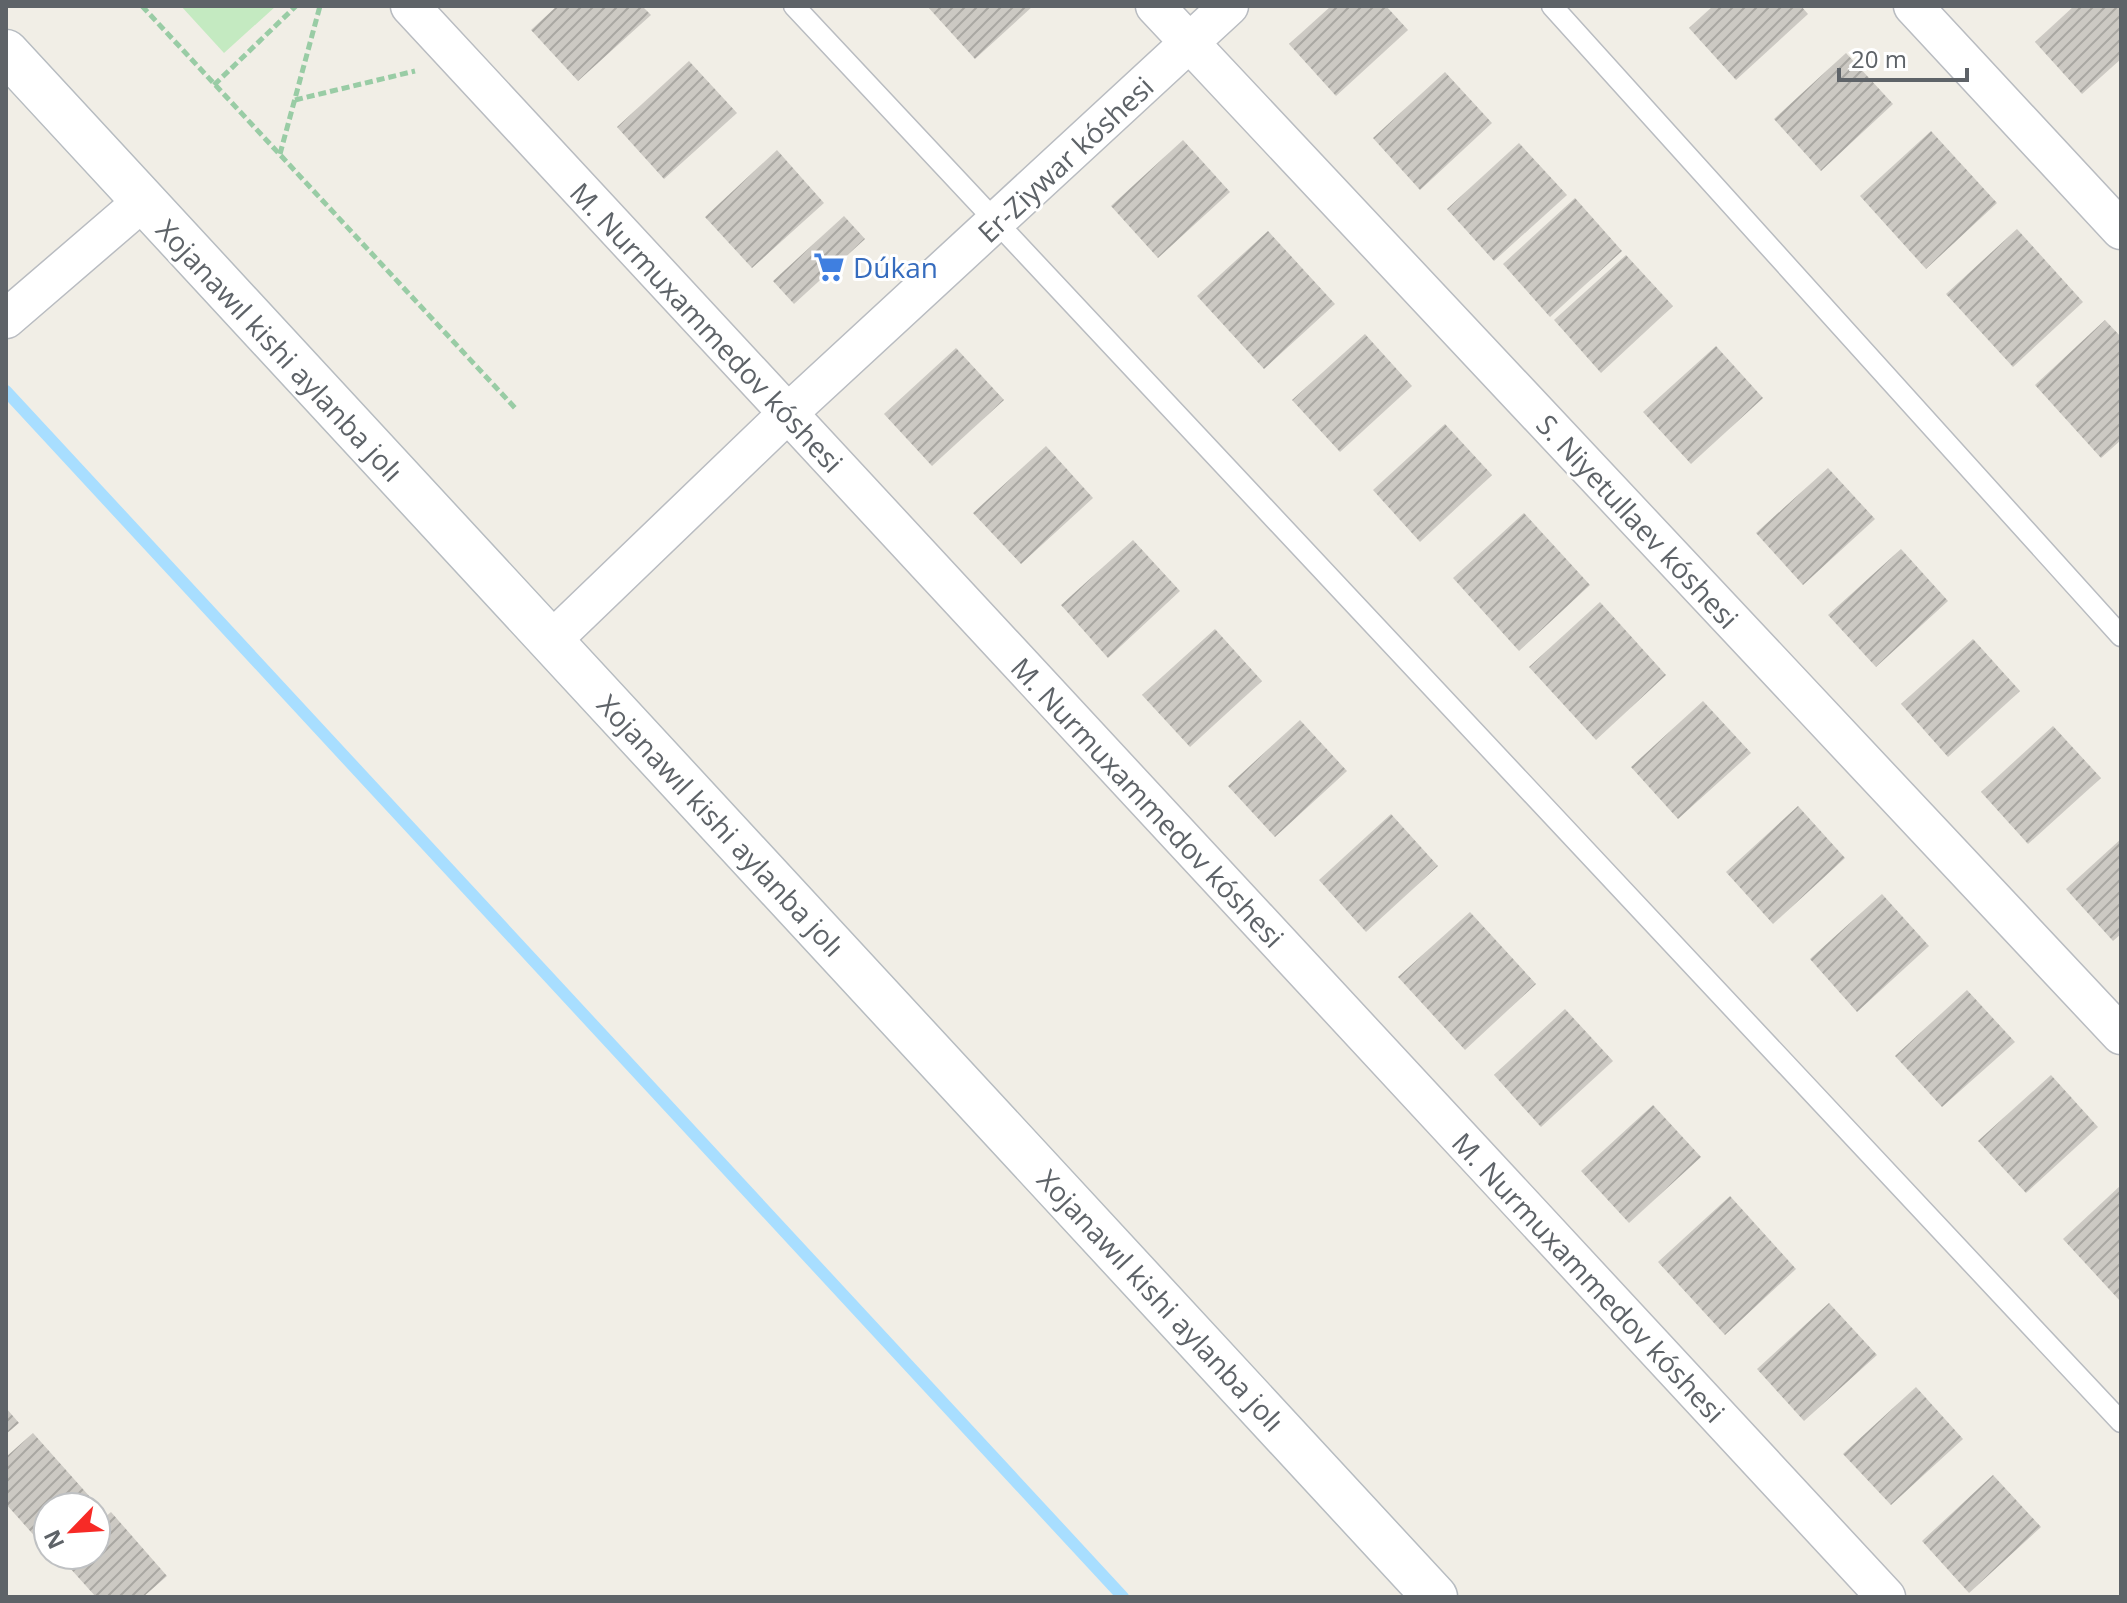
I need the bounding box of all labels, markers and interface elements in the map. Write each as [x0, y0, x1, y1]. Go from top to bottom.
scale bar [1839, 32, 1967, 82]
text: 20 m [1851, 42, 1907, 75]
street label: Er-Ziywar kóshesi [969, 68, 1161, 250]
street label: M. Nurmuxammedov kóshesi [562, 174, 852, 480]
street label: Xojanawıl kishi aylanba jolı [148, 211, 412, 489]
place label: Dúkan [853, 248, 938, 286]
supermarket icon: Dúkan [812, 250, 846, 284]
street label: S. Niyetullaev kóshesi [1529, 406, 1747, 636]
street label: M. Nurmuxammedov kóshesi [1003, 649, 1293, 955]
street label: Xojanawıl kishi aylanba jolı [589, 686, 853, 964]
street label: M. Nurmuxammedov kóshesi [1444, 1124, 1734, 1430]
street label: Xojanawıl kishi aylanba jolı [1029, 1161, 1293, 1439]
north arrow [32, 1491, 112, 1571]
text: N [36, 1525, 70, 1554]

